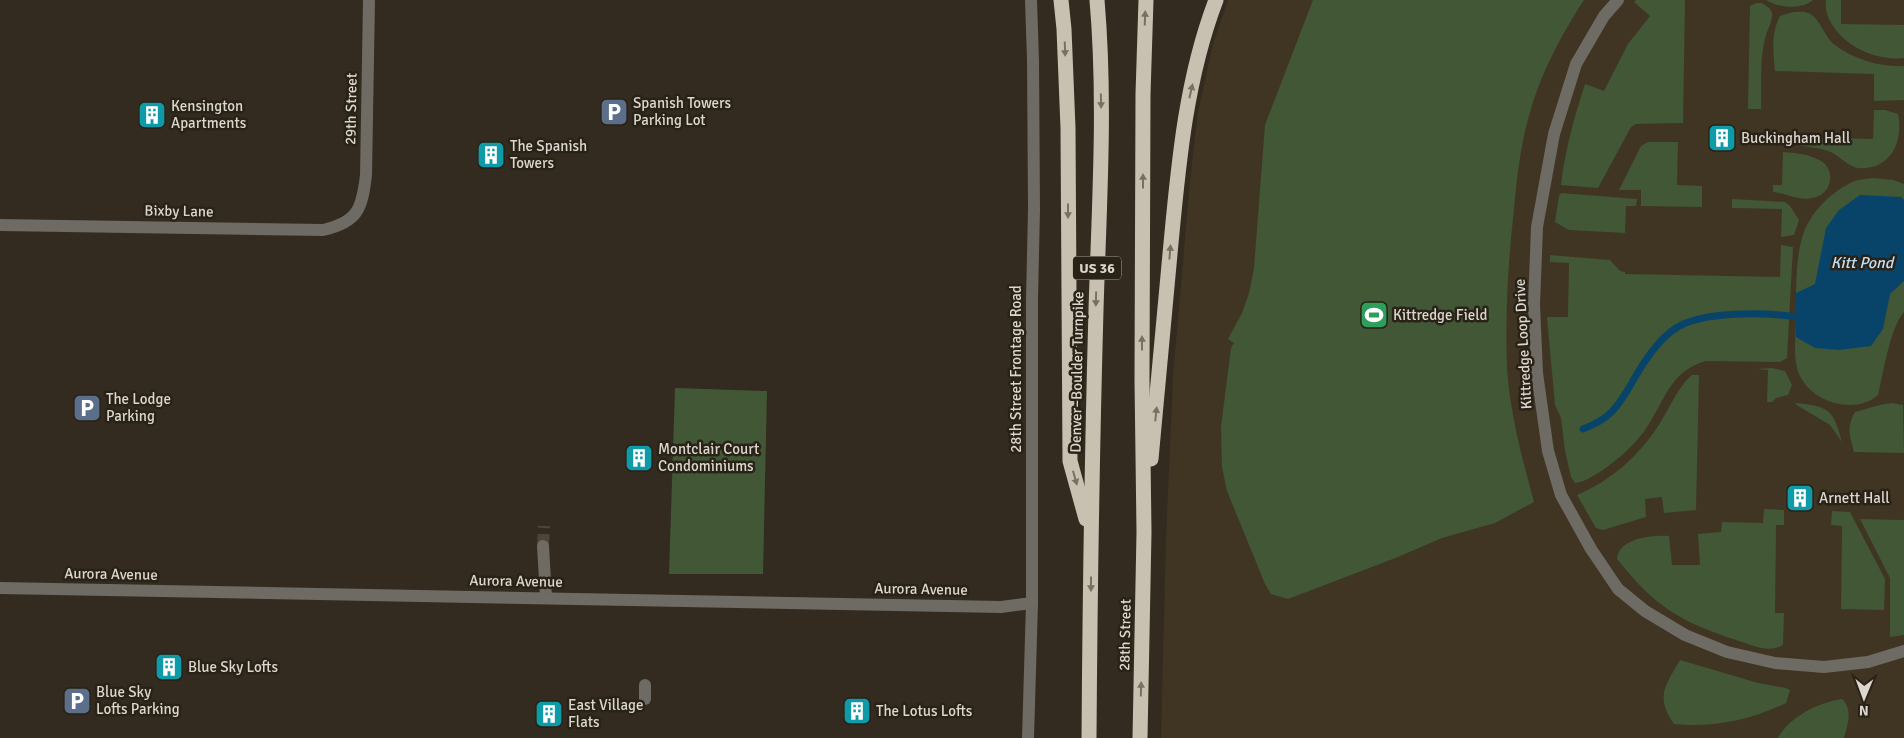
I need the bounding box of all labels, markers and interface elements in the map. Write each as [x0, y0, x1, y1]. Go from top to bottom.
one-way arrow [1142, 10, 1150, 26]
one-way arrow [1061, 41, 1069, 57]
street label: 29th Street [341, 73, 361, 145]
one-way arrow [1187, 84, 1195, 99]
one-way arrow [1097, 93, 1105, 109]
place label: Spanish Towers Parking Lot [633, 94, 732, 129]
place label: Kensington Apartments [171, 97, 247, 132]
parking icon: Spanish Towers Parking Lot [599, 97, 629, 127]
building icon: Kensington Apartments [137, 100, 167, 130]
building icon: Buckingham Hall [1707, 123, 1737, 153]
place label: Buckingham Hall [1741, 129, 1850, 147]
place label: The Spanish Towers [510, 137, 587, 172]
building icon: The Spanish Towers [476, 140, 506, 170]
one-way arrow [1139, 173, 1147, 189]
street label: Bixby Lane [144, 201, 214, 221]
one-way arrow [1064, 203, 1072, 219]
one-way arrow [1167, 244, 1175, 260]
water label: Kitt Pond [1831, 253, 1896, 273]
road number: US 36 [1073, 256, 1121, 280]
street label: Kittredge Loop Drive [1511, 278, 1535, 410]
street label: 28th Street Frontage Road [1007, 285, 1025, 453]
street label: Denver–Boulder Turnpike [1067, 291, 1087, 453]
one-way arrow [1092, 291, 1100, 307]
sports icon: Kittredge Field [1359, 300, 1389, 330]
place label: Kittredge Field [1393, 306, 1488, 324]
one-way arrow [1138, 335, 1146, 351]
place label: The Lodge Parking [106, 390, 171, 425]
parking icon: The Lodge Parking [72, 393, 102, 423]
one-way arrow [1152, 406, 1160, 422]
place label: Montclair Court Condominiums [658, 440, 759, 475]
building icon: Montclair Court Condominiums [624, 443, 654, 473]
one-way arrow [1071, 470, 1079, 485]
building icon: Arnett Hall [1785, 483, 1815, 513]
place label: Arnett Hall [1819, 489, 1890, 507]
street label: Aurora Avenue [64, 564, 158, 584]
street label: Aurora Avenue [469, 571, 563, 591]
one-way arrow [1086, 577, 1094, 593]
street label: Aurora Avenue [874, 579, 968, 599]
street label: 28th Street [1115, 599, 1135, 671]
building icon: Blue Sky Lofts [154, 652, 184, 682]
place label: Blue Sky Lofts [188, 658, 278, 676]
north arrow [1839, 673, 1889, 723]
one-way arrow [1137, 681, 1145, 697]
place label: Blue Sky Lofts Parking [96, 683, 180, 718]
parking icon: Blue Sky Lofts Parking [62, 686, 92, 716]
place label: East Village Flats [568, 696, 643, 731]
building icon: The Lotus Lofts [842, 696, 872, 726]
building icon: East Village Flats [534, 699, 564, 729]
place label: The Lotus Lofts [876, 702, 973, 720]
text: N [1859, 702, 1869, 719]

